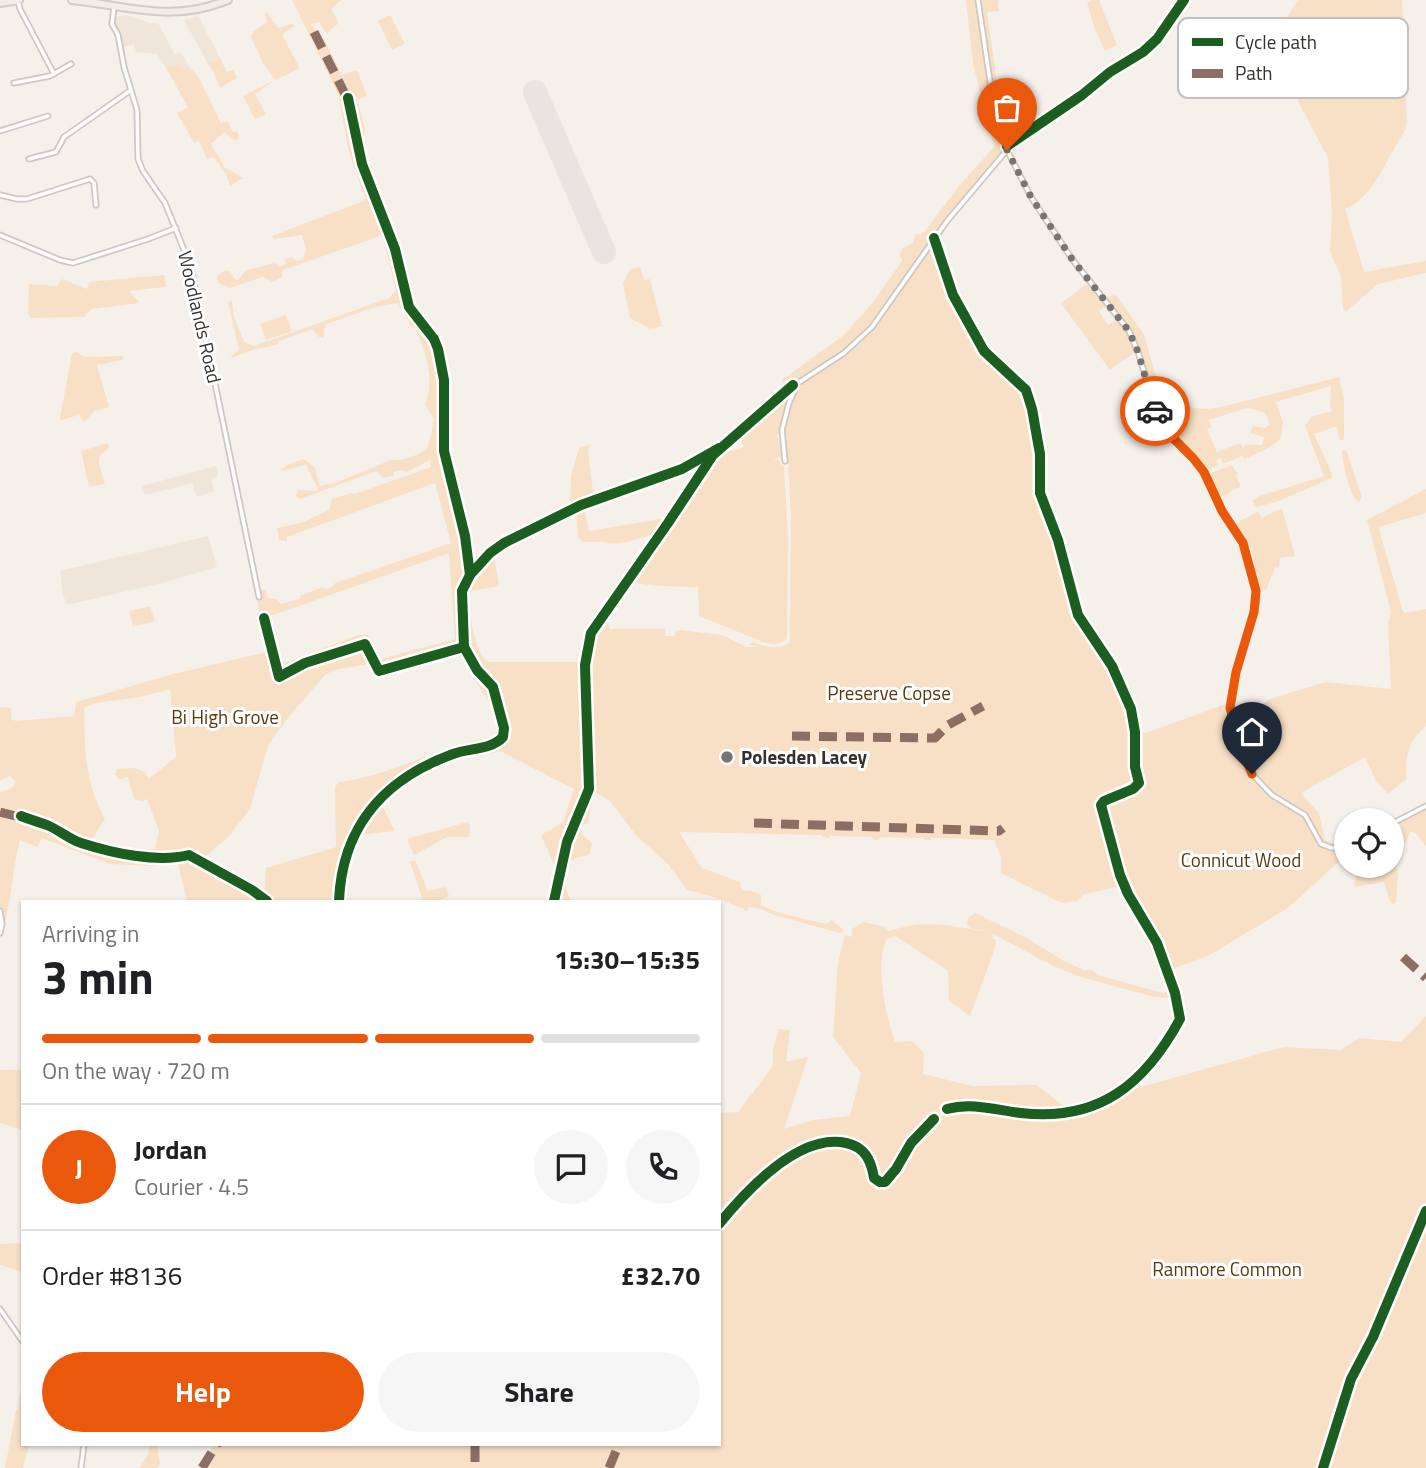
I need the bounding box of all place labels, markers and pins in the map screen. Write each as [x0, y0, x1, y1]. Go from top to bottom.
pin [977, 78, 1037, 150]
pin [1222, 702, 1282, 774]
place label: Polesden Lacey [741, 742, 868, 771]
marker: Polesden Lacey [719, 749, 735, 765]

